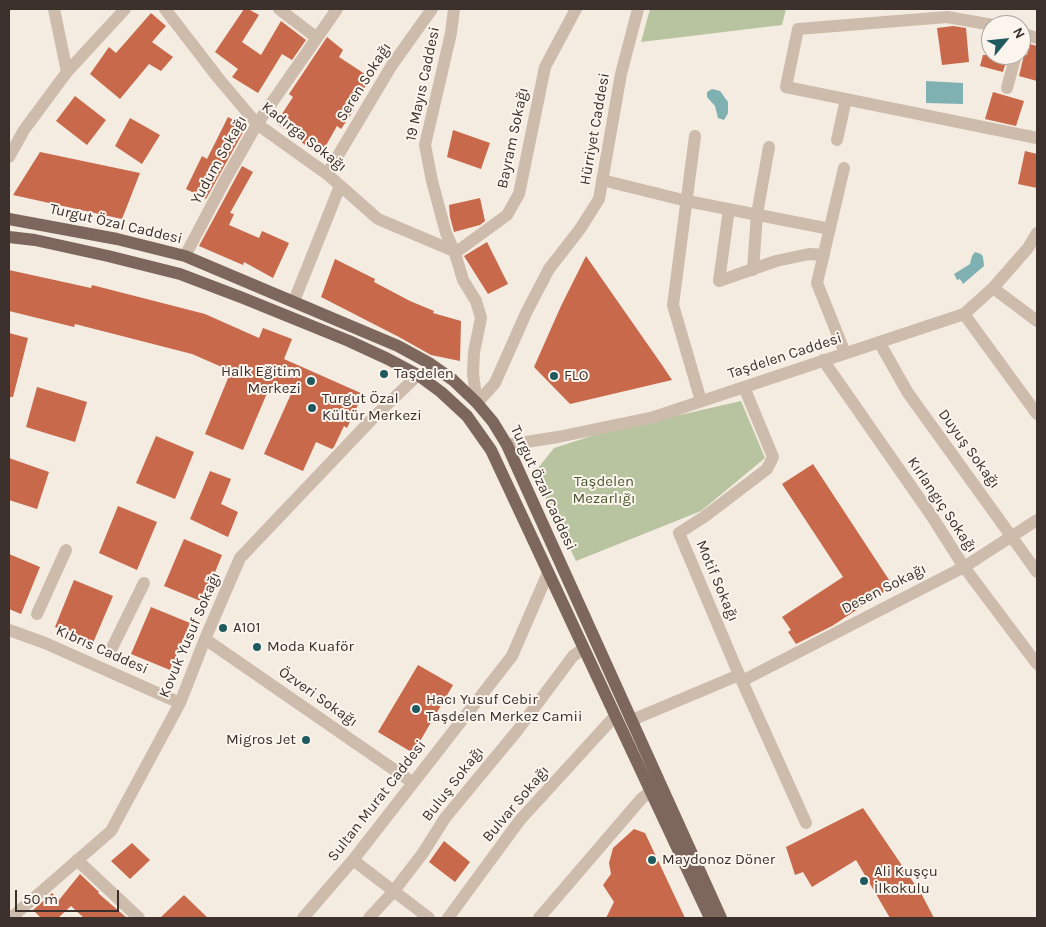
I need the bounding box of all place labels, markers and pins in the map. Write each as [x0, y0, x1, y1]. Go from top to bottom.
place label: Halk Eğitim Merkezi [221, 363, 301, 398]
place label: Taşdelen [394, 365, 454, 383]
place label: FLO [564, 367, 589, 385]
marker: Taşdelen [378, 368, 390, 380]
marker: FLO [548, 370, 560, 382]
marker: Halk Eğitim Merkezi [305, 375, 317, 387]
place label: Turgut Özal Kültür Merkezi [322, 390, 422, 425]
marker: Turgut Özal Kültür Merkezi [306, 402, 318, 414]
place label: A101 [233, 619, 260, 637]
marker: A101 [217, 622, 229, 634]
place label: Moda Kuaför [267, 638, 354, 656]
marker: Moda Kuaför [251, 641, 263, 653]
place label: Hacı Yusuf Cebir Taşdelen Merkez Camii [426, 691, 583, 726]
marker: Hacı Yusuf Cebir Taşdelen Merkez Camii [410, 703, 422, 715]
place label: Migros Jet [226, 731, 296, 749]
marker: Migros Jet [300, 734, 312, 746]
place label: Maydonoz Döner [662, 851, 775, 869]
marker: Maydonoz Döner [646, 854, 658, 866]
place label: Ali Kuşçu İlkokulu [874, 863, 938, 898]
marker: Ali Kuşçu İlkokulu [858, 875, 870, 887]

